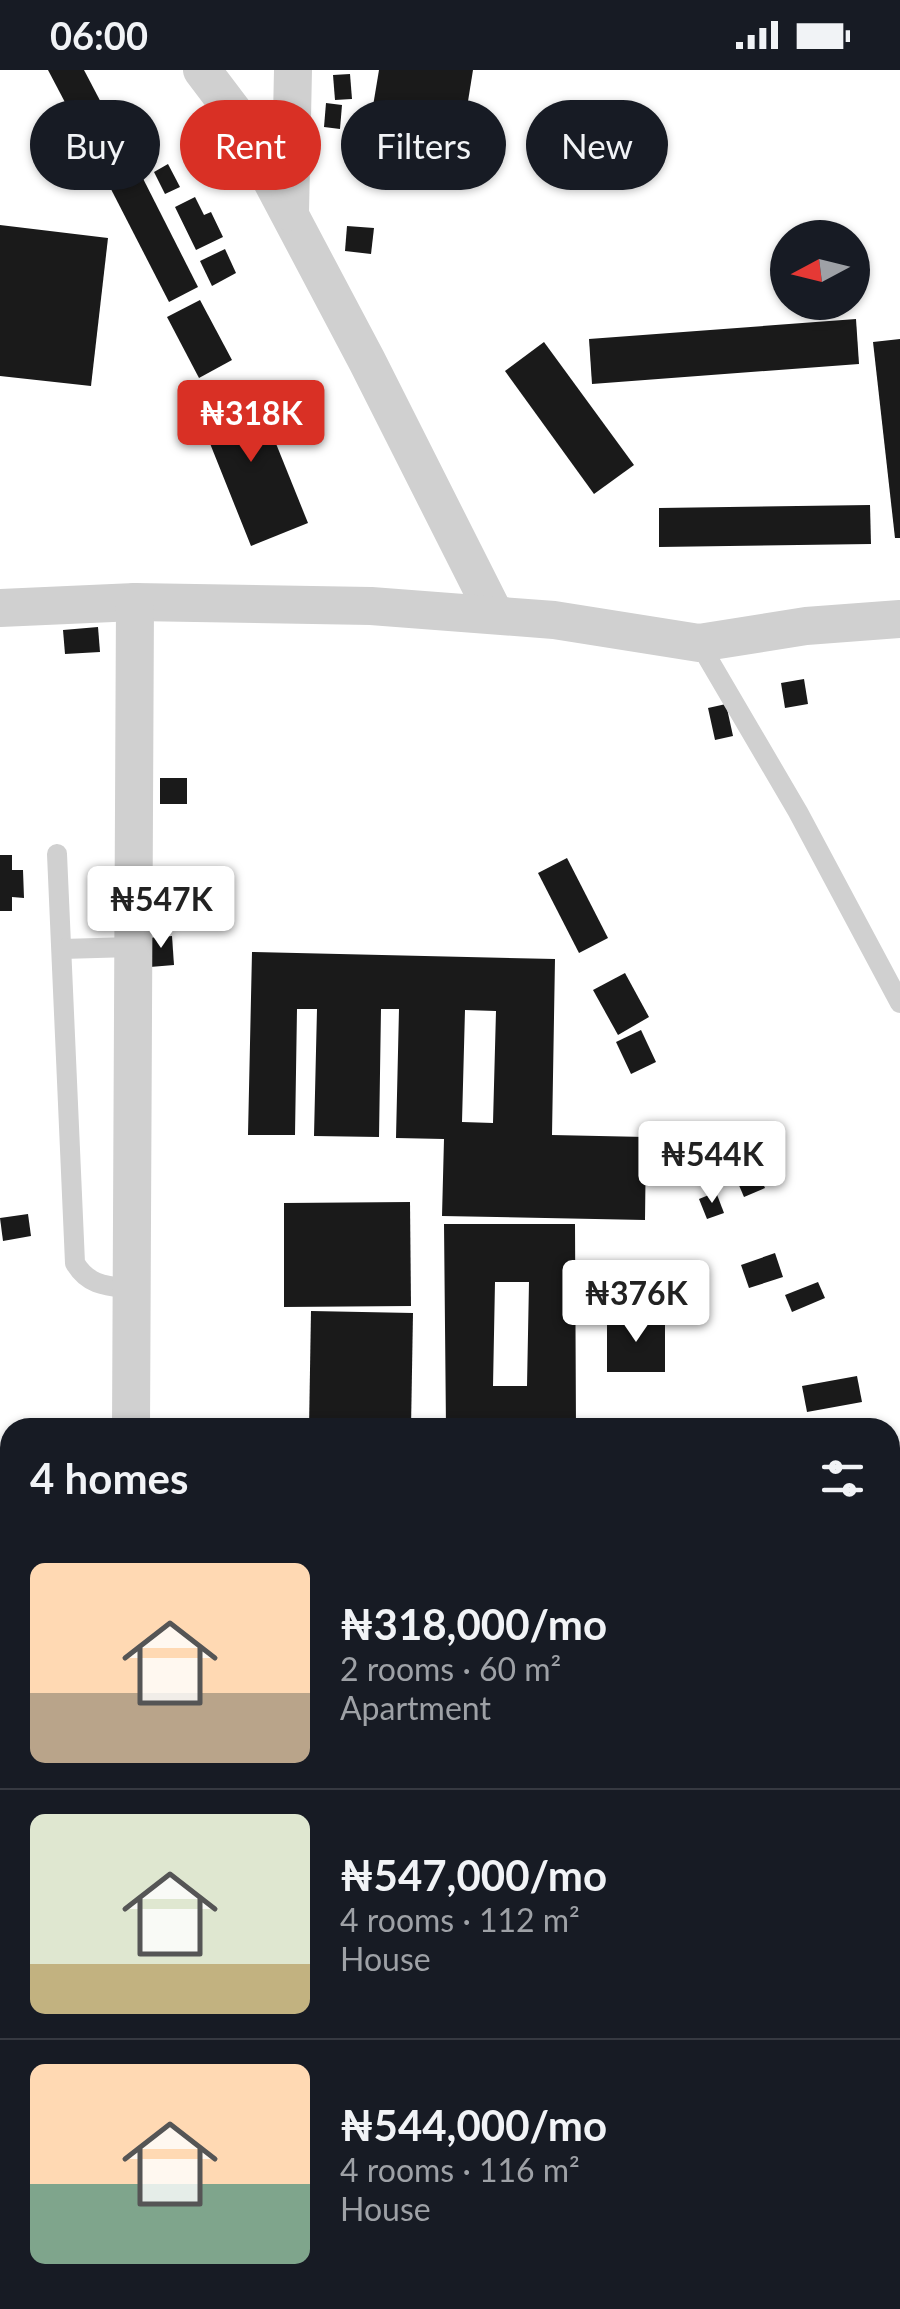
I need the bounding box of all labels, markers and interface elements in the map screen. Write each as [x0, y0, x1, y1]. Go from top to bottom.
text: 06:00 [50, 12, 148, 58]
chip: Buy [30, 100, 160, 190]
chip: Rent [180, 100, 321, 190]
chip: Filters [341, 100, 506, 190]
chip: New [526, 100, 668, 190]
north arrow [770, 220, 870, 320]
map controls [770, 220, 870, 320]
pin: ₦318K [181, 380, 321, 465]
text: ₦318K [199, 393, 303, 432]
pin: ₦547K [91, 866, 231, 951]
text: ₦547K [109, 879, 213, 918]
pin: ₦544K [642, 1121, 782, 1206]
text: ₦544K [660, 1134, 764, 1173]
pin: ₦376K [566, 1260, 706, 1345]
text: ₦376K [584, 1273, 688, 1312]
icon: filters [815, 1451, 870, 1506]
text: 4 homes [30, 1453, 188, 1503]
text: ₦318,000/mo [340, 1599, 607, 1649]
icon: home [110, 1603, 230, 1723]
text: 2 rooms · 60 m² [340, 1649, 561, 1688]
text: Apartment [340, 1688, 491, 1727]
text: ₦547,000/mo [340, 1850, 607, 1900]
icon: home [110, 1854, 230, 1974]
text: 4 rooms · 112 m² [340, 1900, 580, 1939]
text: House [340, 1939, 431, 1978]
text: ₦544,000/mo [340, 2100, 607, 2150]
icon: home [110, 2104, 230, 2224]
text: 4 rooms · 116 m² [340, 2150, 580, 2189]
text: House [340, 2189, 431, 2228]

